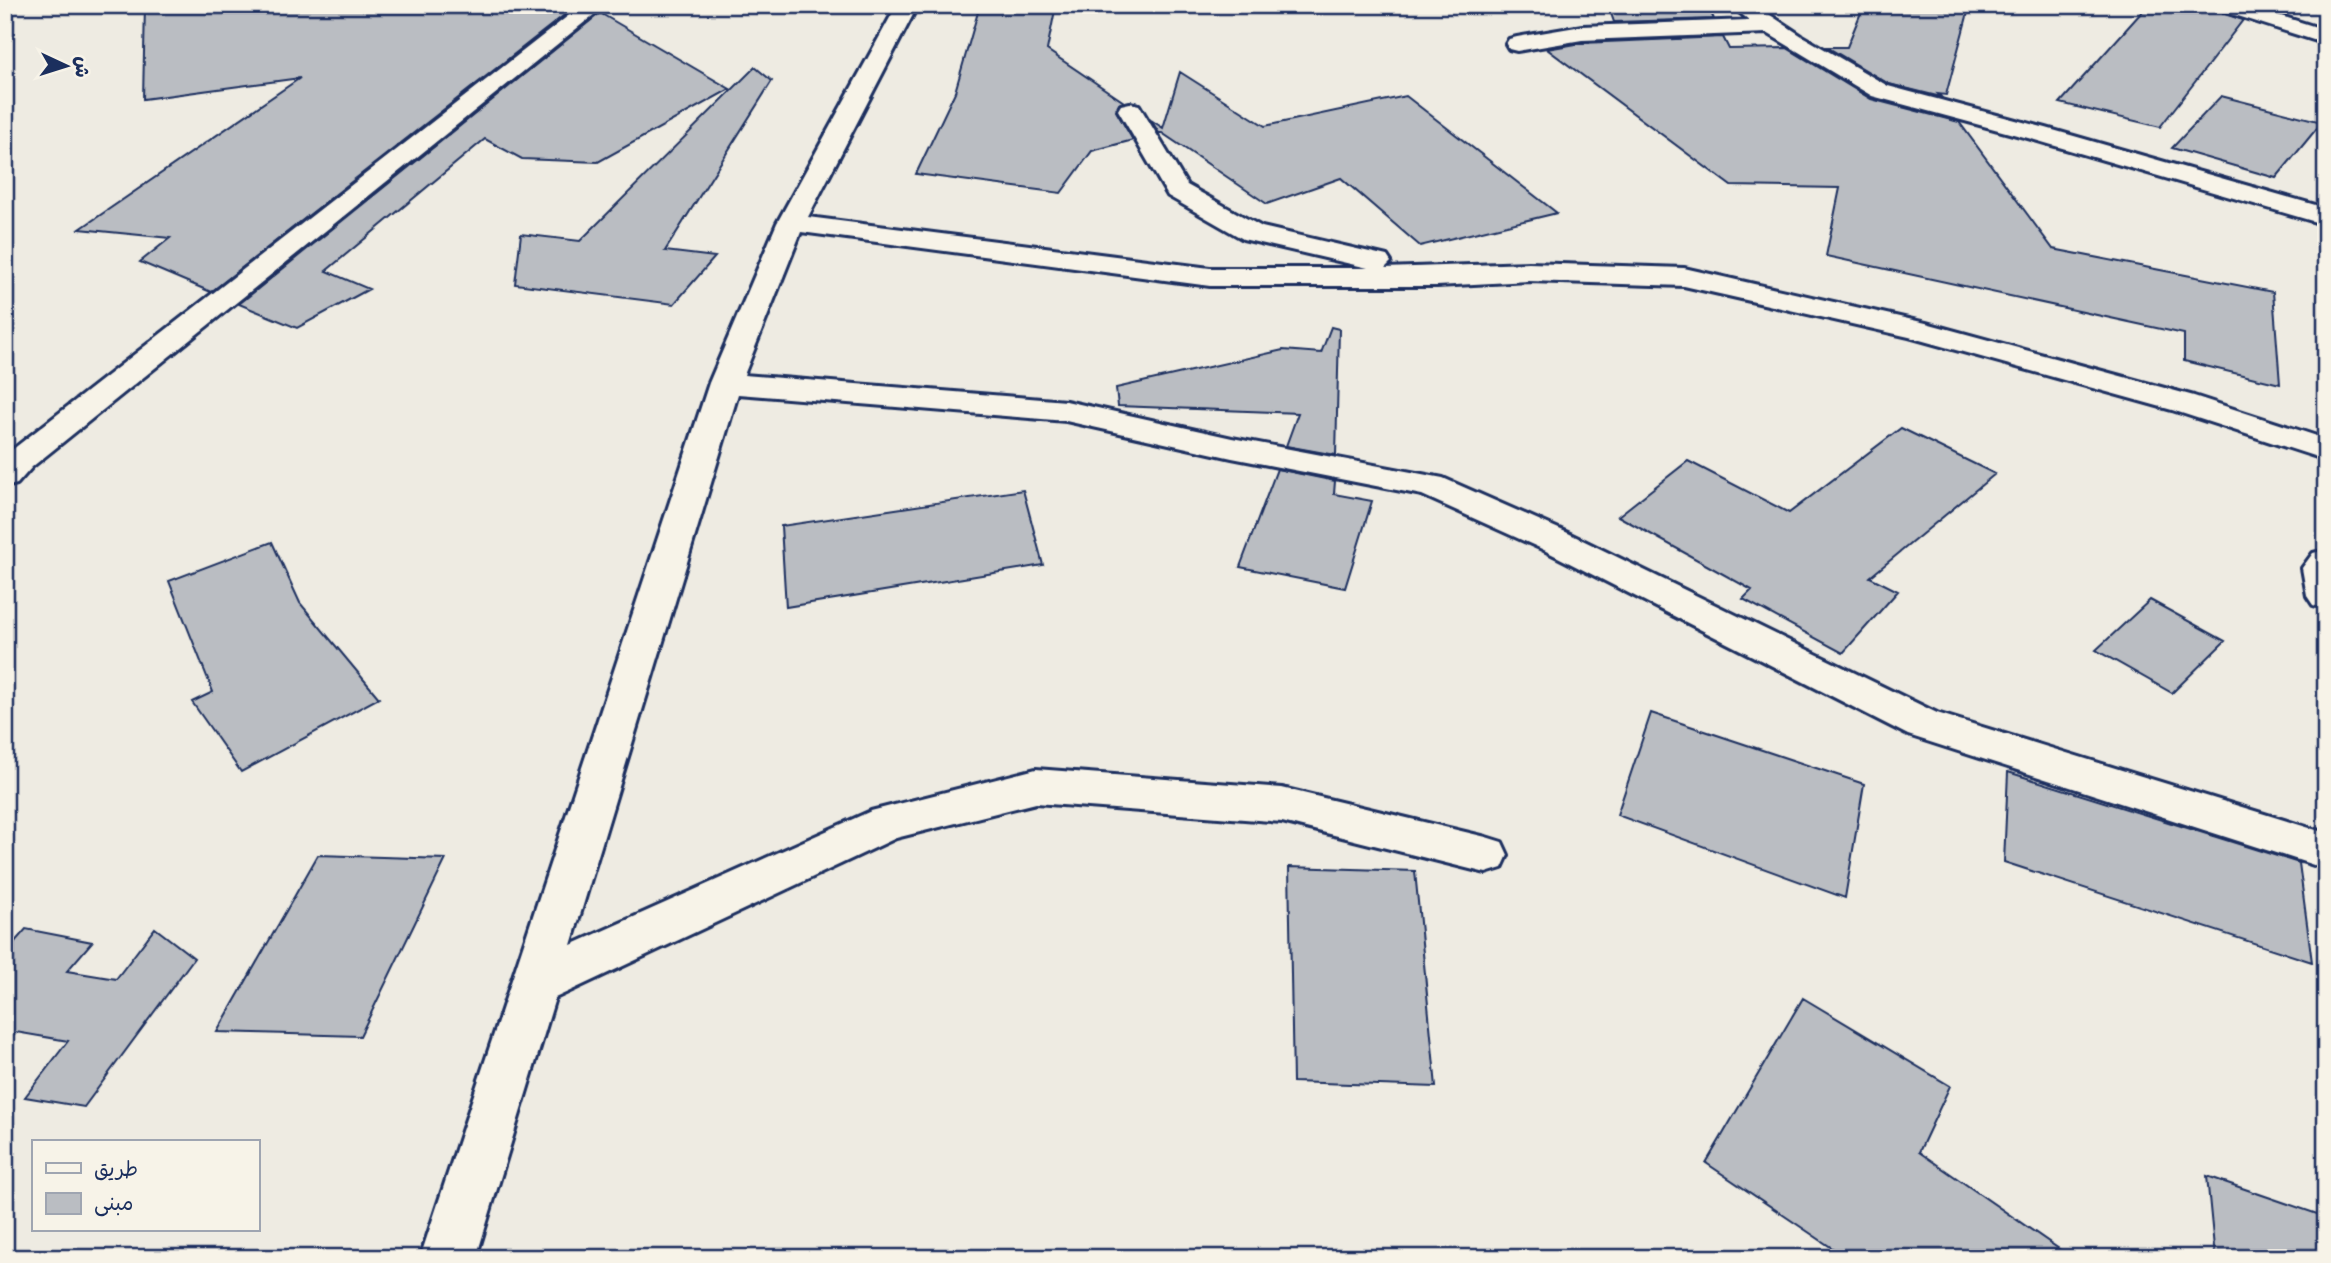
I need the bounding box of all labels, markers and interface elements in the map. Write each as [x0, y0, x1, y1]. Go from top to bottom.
north arrow [32, 32, 102, 102]
text: ش [66, 56, 95, 78]
legend [32, 1140, 259, 1232]
text: طريق [94, 1156, 138, 1186]
text: مبنى [94, 1190, 133, 1220]

